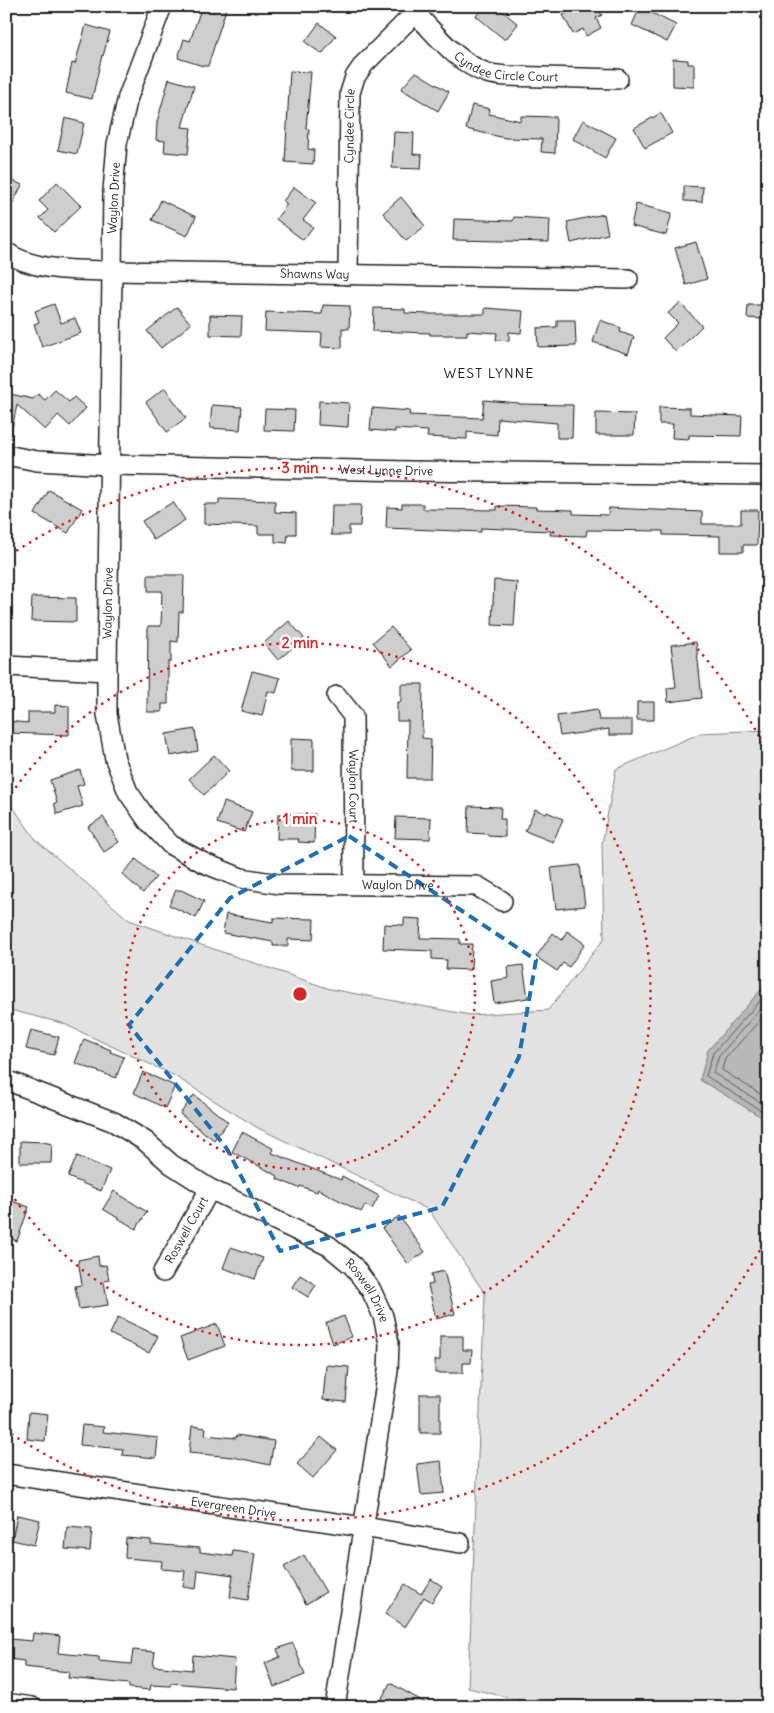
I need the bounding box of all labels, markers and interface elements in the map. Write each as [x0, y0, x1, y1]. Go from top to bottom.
street label: Cyndee Circle Court [451, 48, 558, 84]
street label: Cyndee Circle [341, 86, 358, 164]
street label: Waylon Drive [104, 162, 123, 234]
street label: Shawns Way [280, 266, 350, 282]
district label: WEST LYNNE [443, 364, 535, 382]
text: 3 min [281, 458, 319, 477]
street label: West Lynne Drive [339, 462, 433, 478]
street label: Waylon Drive [99, 567, 116, 639]
text: 2 min [282, 633, 319, 652]
street label: Waylon Court [346, 749, 362, 823]
text: 1 min [283, 809, 318, 828]
street label: Waylon Drive [362, 877, 434, 893]
centre of rings [291, 985, 309, 1003]
street label: Roswell Court [161, 1194, 211, 1266]
street label: Roswell Drive [343, 1255, 392, 1323]
street label: Evergreen Drive [190, 1494, 277, 1521]

